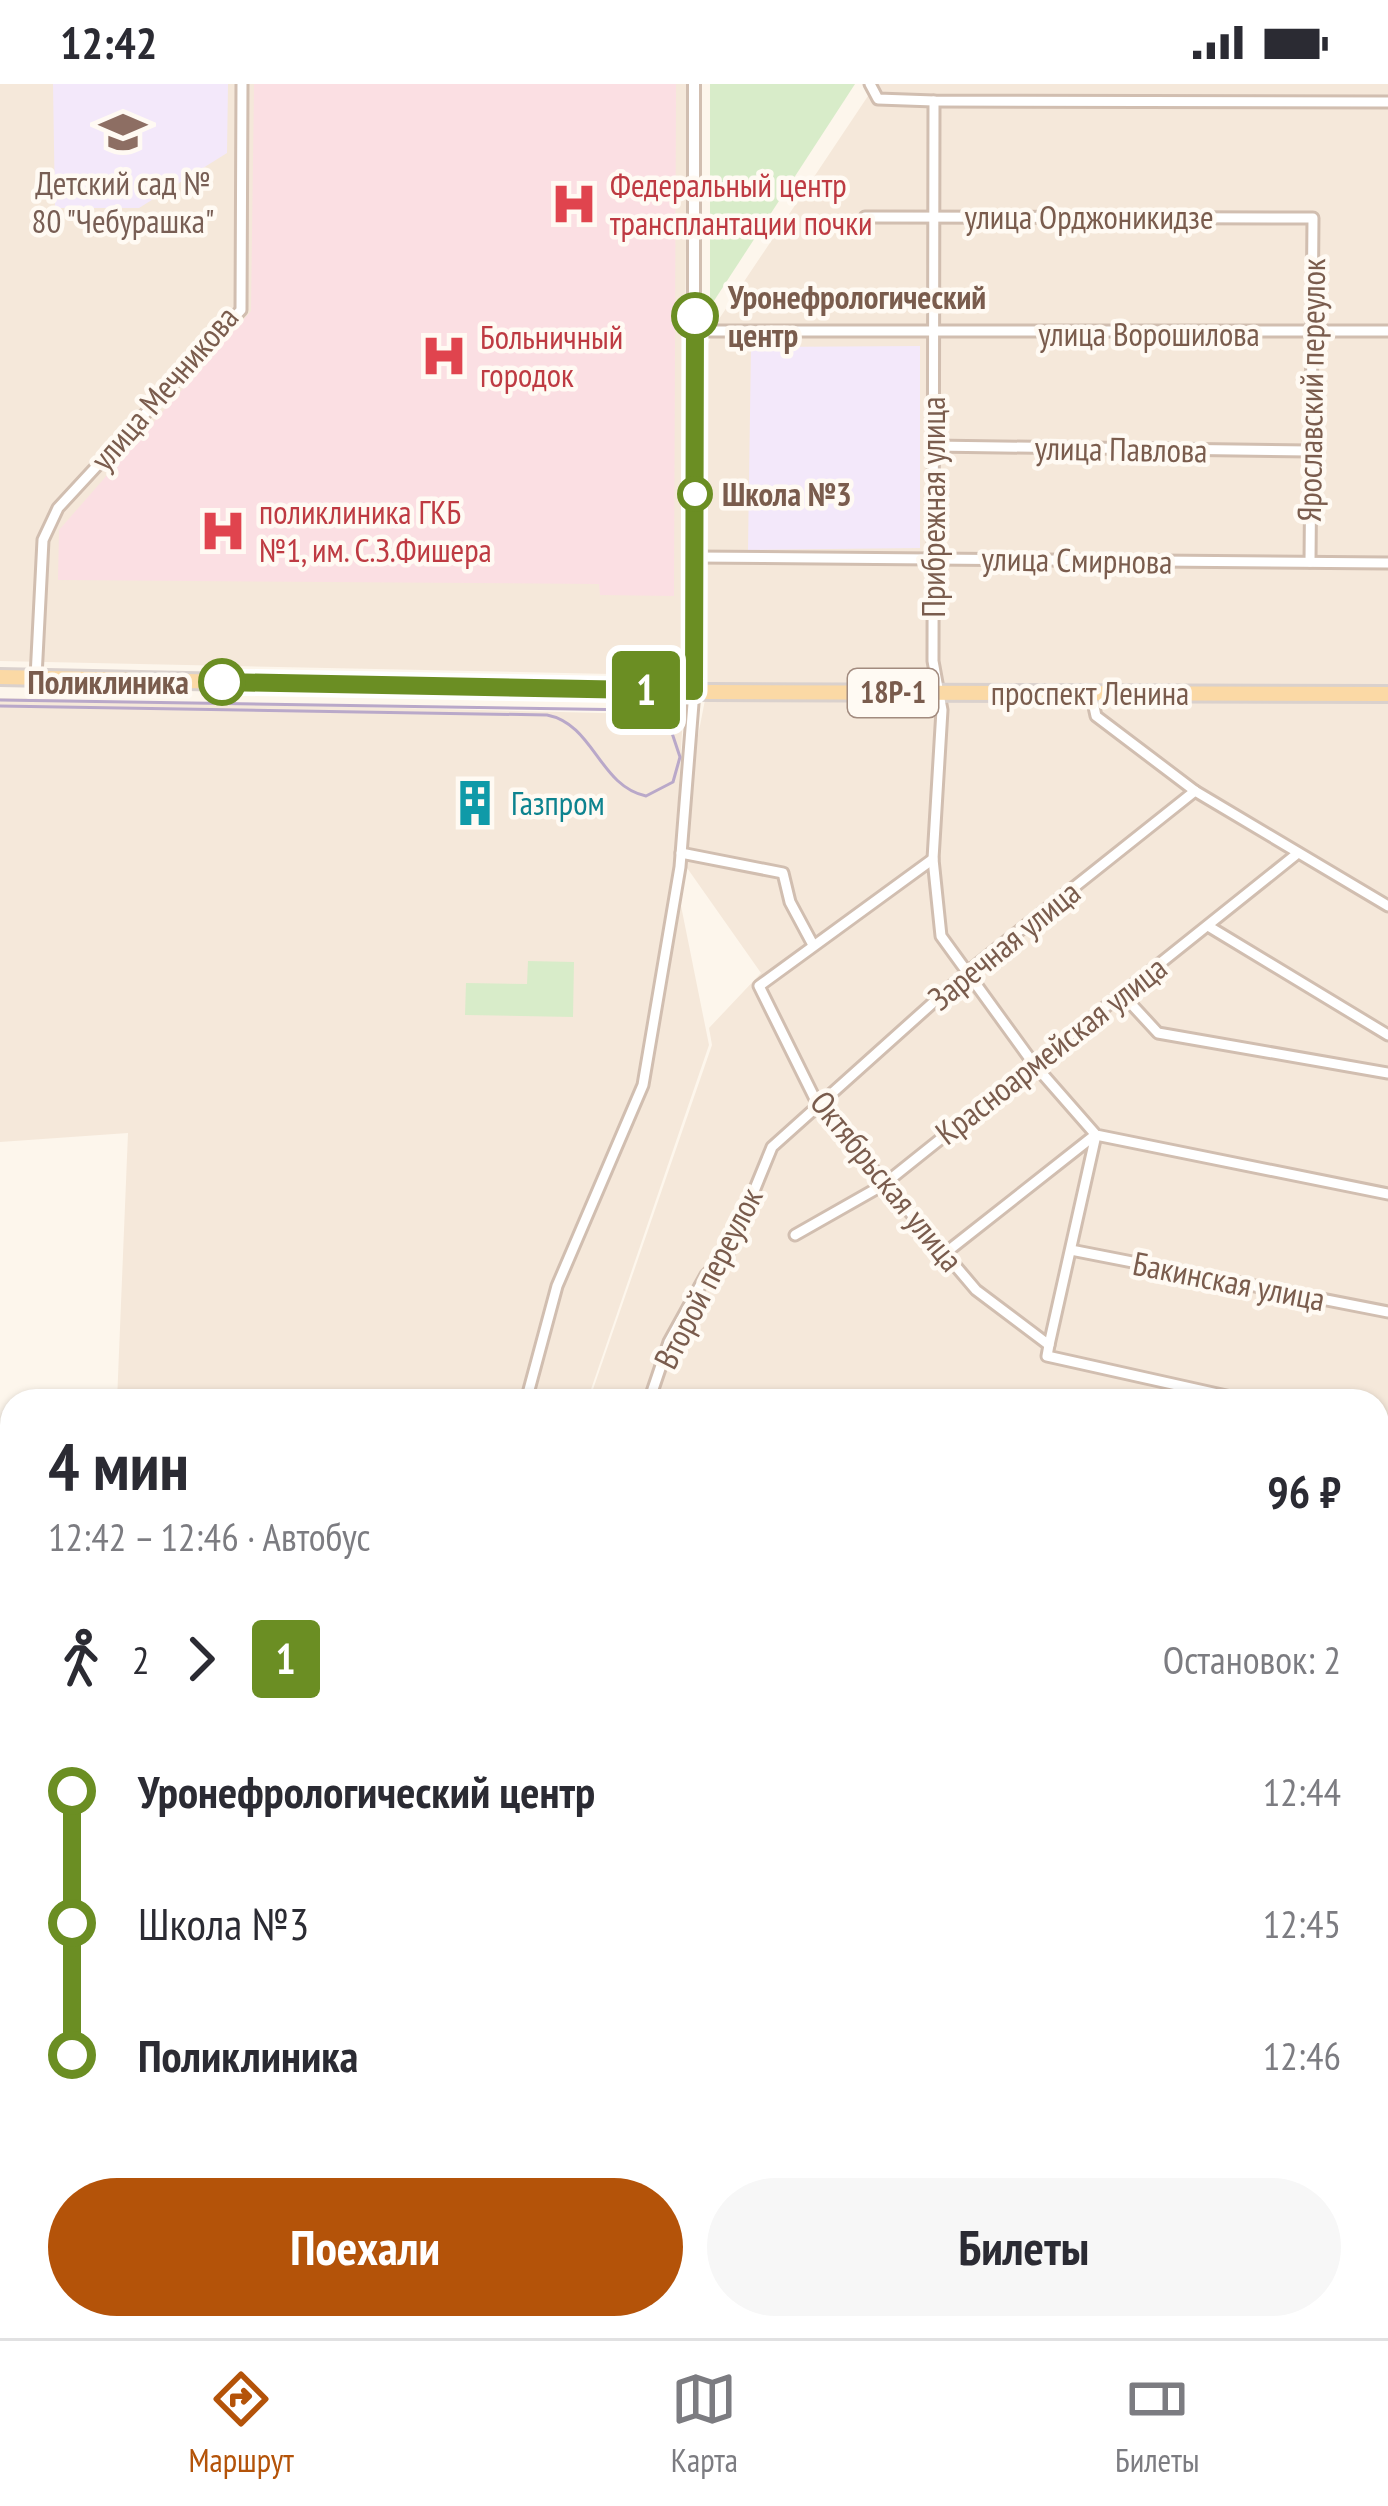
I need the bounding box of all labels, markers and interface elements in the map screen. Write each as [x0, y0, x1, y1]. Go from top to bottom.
text: 12:42 [60, 13, 157, 71]
school or university icon: Детский сад № 80 "Чебурашка" [98, 107, 148, 157]
place label: Детский сад № 80 "Чебурашка" [32, 161, 214, 242]
place label: Федеральный центр трансплантации почки [610, 163, 872, 244]
hospital icon: Федеральный центр трансплантации почки [549, 179, 599, 229]
street label: улица Орджоникидзе [964, 195, 1214, 238]
street label: Ярославский переулок [1287, 258, 1334, 522]
place label: Уронефрологический центр [727, 275, 986, 356]
marker: Уронефрологический центр [673, 294, 717, 338]
street label: улица Мечникова [80, 296, 247, 479]
street label: улица Ворошилова [1038, 312, 1260, 355]
place label: Больничный городок [480, 315, 623, 396]
hospital icon: Больничный городок [419, 331, 469, 381]
street label: Прибрежная улица [911, 397, 954, 617]
street label: улица Павлова [1034, 425, 1208, 472]
place label: Школа №3 [722, 472, 852, 515]
marker: Школа №3 [679, 478, 711, 510]
place label: поликлиника ГКБ №1, им. С.З.Фишера [259, 490, 492, 571]
hospital icon: поликлиника ГКБ №1, им. С.З.Фишера [198, 506, 248, 556]
street label: улица Смирнова [981, 536, 1173, 583]
line badge: 1 [607, 651, 685, 729]
place label: Поликлиника [27, 660, 189, 703]
marker: Поликлиника [200, 660, 244, 704]
text: 1 [636, 662, 656, 717]
road number: 18Р-1 [848, 669, 938, 717]
street label: проспект Ленина [991, 671, 1189, 714]
building icon: Газпром [450, 778, 500, 828]
place label: Газпром [511, 781, 605, 824]
street label: Заречная улица [919, 870, 1088, 1019]
street label: Красноармейская улица [926, 946, 1175, 1153]
street label: Октябрьская улица [801, 1082, 973, 1280]
street label: Второй переулок [643, 1180, 772, 1376]
street label: Бакинская улица [1130, 1241, 1329, 1320]
text: 4 мин [48, 1423, 189, 1508]
text: 96 ₽ [1267, 1462, 1341, 1520]
text: 12:42 – 12:46 · Автобус [48, 1511, 370, 1562]
icon: walk [48, 1626, 114, 1692]
icon: forward [168, 1626, 234, 1692]
text: 1 [276, 1631, 296, 1686]
text: 2 [132, 1634, 150, 1685]
text: Остановок: 2 [1163, 1634, 1341, 1685]
text: Уронефрологический центр [138, 1762, 595, 1820]
text: 12:44 [1263, 1766, 1341, 1817]
text: Школа №3 [138, 1894, 309, 1952]
text: 12:45 [1263, 1898, 1341, 1949]
text: Поликлиника [138, 2026, 358, 2084]
text: 12:46 [1263, 2030, 1341, 2081]
button: Поехали [48, 2178, 683, 2316]
button: Билеты [707, 2178, 1341, 2316]
tab: Маршрут [188, 2366, 294, 2481]
tab: Карта [671, 2366, 738, 2481]
tab: Билеты [1115, 2366, 1200, 2481]

